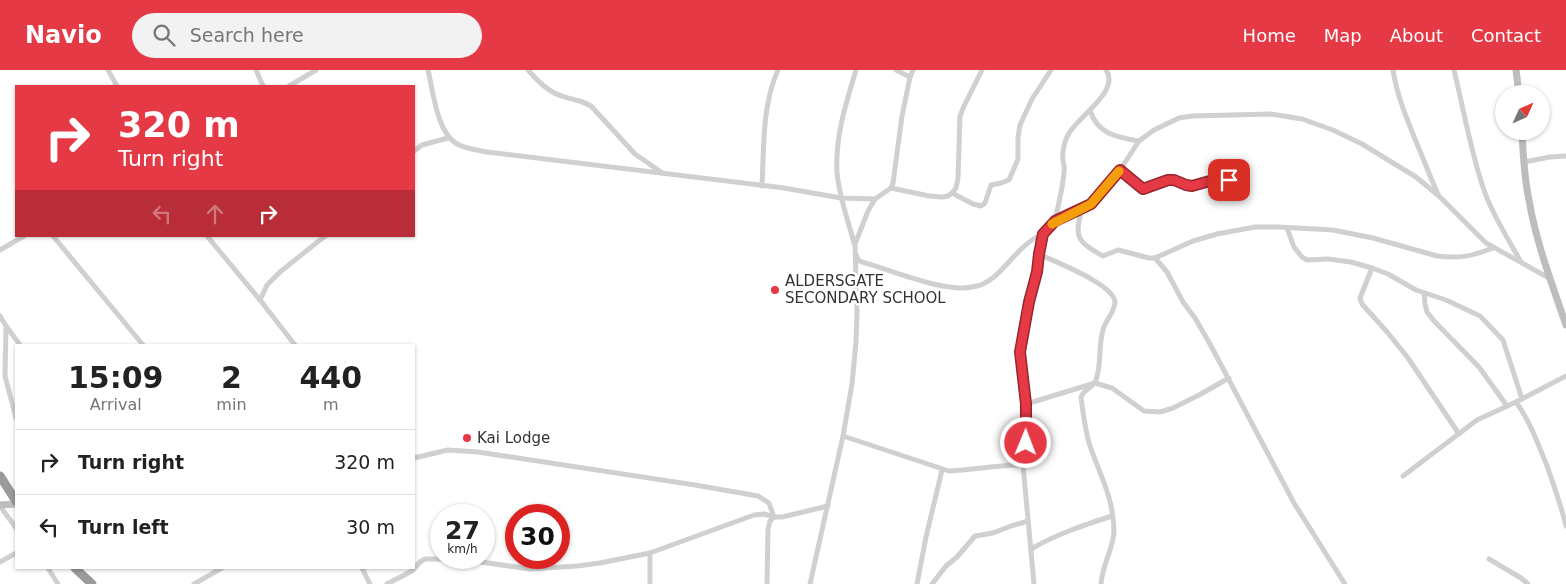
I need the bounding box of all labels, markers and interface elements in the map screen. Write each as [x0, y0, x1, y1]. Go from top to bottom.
search box [132, 13, 482, 58]
text: Navio [25, 21, 102, 49]
icon: search [150, 21, 178, 49]
text: Search here [190, 24, 304, 46]
text: Home [1243, 25, 1296, 46]
text: Map [1324, 25, 1362, 46]
text: About [1390, 25, 1443, 46]
text: Contact [1471, 25, 1541, 46]
north arrow [1495, 85, 1550, 140]
map controls [1495, 85, 1550, 140]
icon: right [35, 105, 100, 170]
text: 320 m [118, 105, 240, 145]
text: Turn right [118, 146, 223, 171]
pin [1208, 159, 1250, 201]
icon: arrive [1215, 166, 1243, 194]
icon: left [148, 200, 176, 228]
icon: ahead [201, 200, 229, 228]
icon: right [254, 200, 282, 228]
place label: ALDERSGATE SECONDARY SCHOOL [785, 272, 946, 307]
marker: ALDERSGATE SECONDARY SCHOOL [769, 284, 781, 296]
text: 15:09 [68, 360, 163, 395]
text: 2 [221, 360, 242, 395]
text: 440 [299, 360, 362, 395]
text: Arrival [90, 395, 142, 414]
text: min [216, 395, 247, 414]
text: m [323, 395, 339, 414]
position arrow [999, 416, 1051, 468]
place label: Kai Lodge [477, 429, 550, 447]
marker: Kai Lodge [461, 432, 473, 444]
icon: right [35, 448, 63, 476]
text: Turn right [78, 451, 184, 473]
text: 320 m [334, 451, 395, 473]
speed limit sign: 30 [505, 504, 570, 569]
icon: left [35, 513, 63, 541]
text: Turn left [78, 516, 169, 538]
text: 30 m [346, 516, 395, 538]
text: 27 [445, 516, 480, 545]
text: km/h [447, 542, 478, 556]

